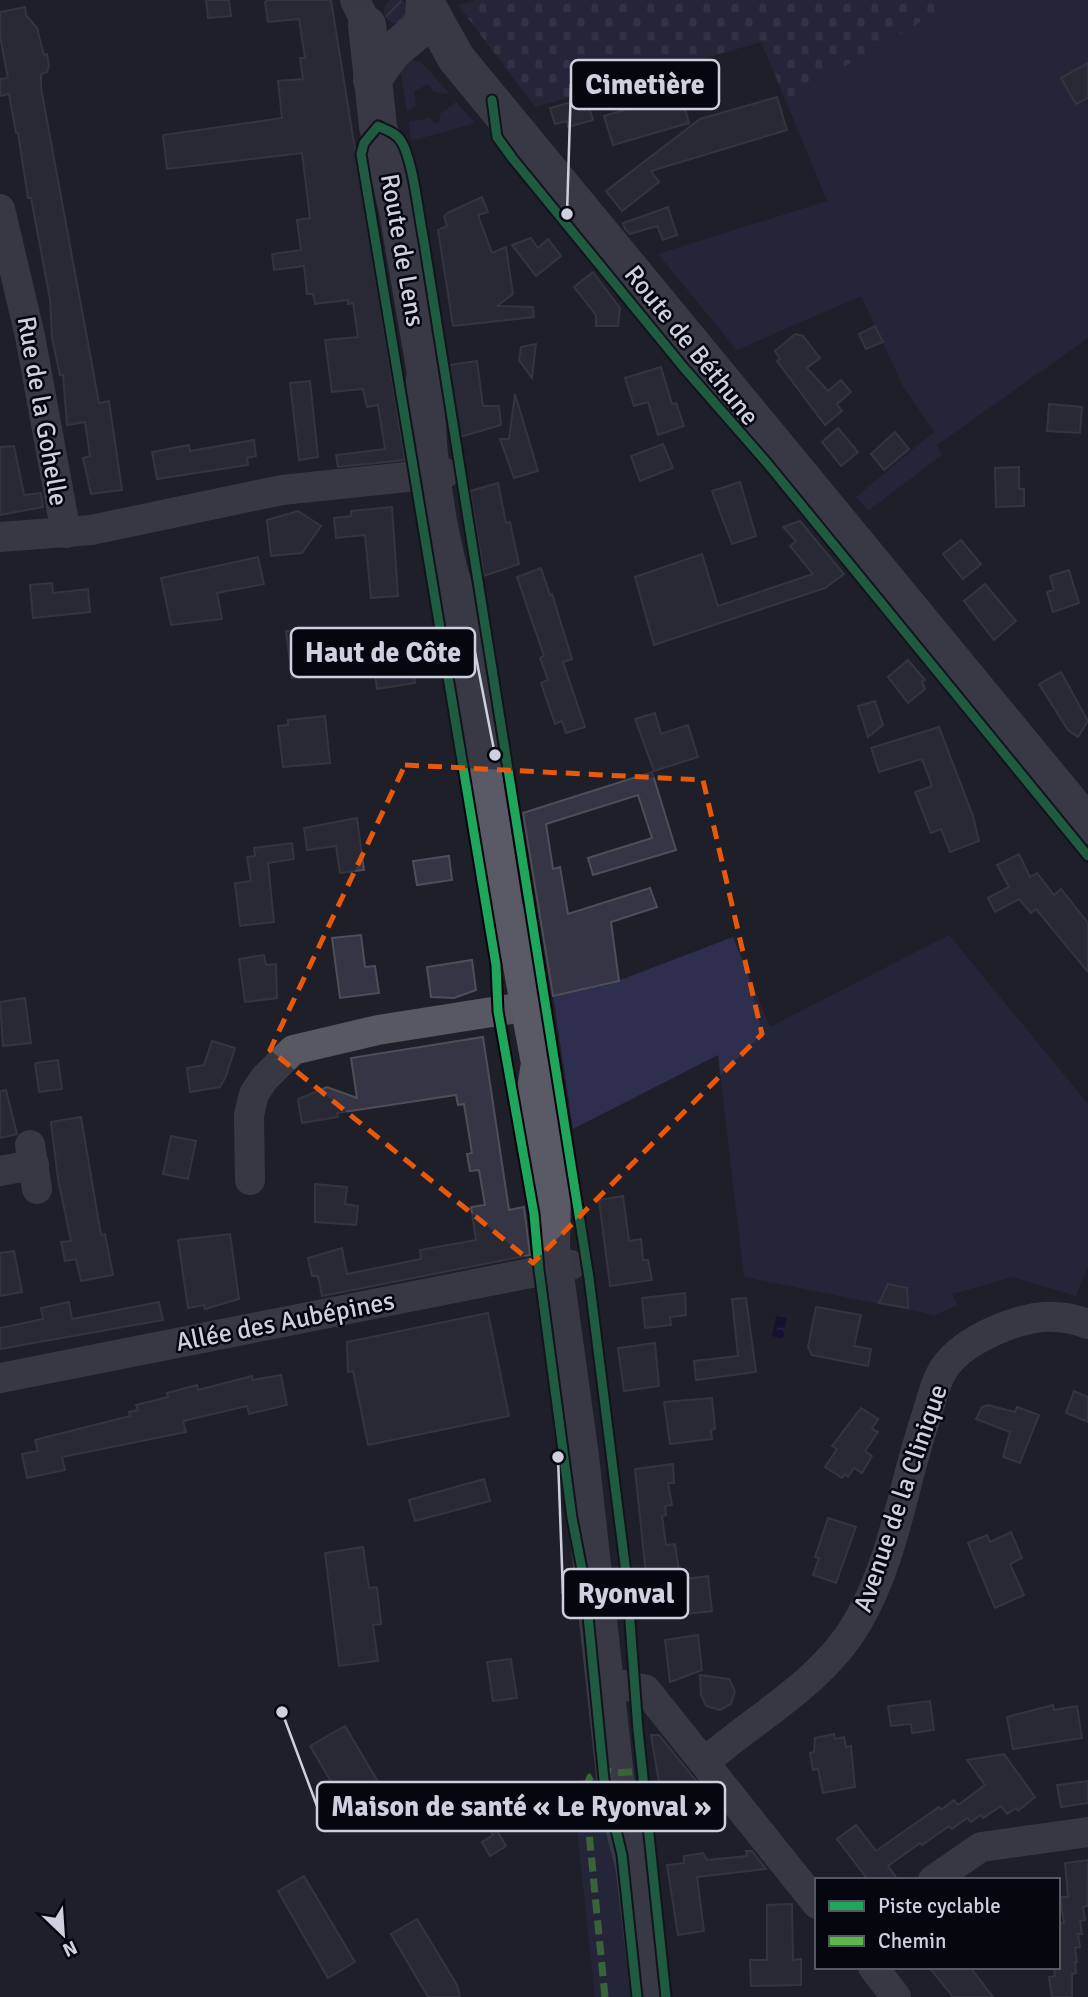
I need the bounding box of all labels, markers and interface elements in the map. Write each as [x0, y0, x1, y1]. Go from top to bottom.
callout: Cimetière [571, 60, 719, 109]
text: Cimetière [585, 68, 705, 102]
street label: Route de Lens [373, 171, 431, 329]
street label: Route de Béthune [617, 259, 766, 432]
street label: Rue de la Gohelle [10, 314, 74, 509]
callout: Haut de Côte [291, 628, 475, 677]
text: Haut de Côte [305, 636, 461, 670]
street label: Allée des Aubépines [173, 1285, 397, 1359]
street label: Avenue de la Clinique [847, 1380, 955, 1616]
callout: Ryonval [563, 1569, 688, 1618]
text: Ryonval [578, 1577, 675, 1611]
callout: Maison de santé « Le Ryonval » [317, 1782, 725, 1831]
text: Maison de santé « Le Ryonval » [331, 1790, 711, 1824]
legend [815, 1878, 1060, 1969]
text: Piste cyclable [878, 1893, 1001, 1919]
north arrow [28, 1899, 98, 1969]
text: Chemin [878, 1928, 947, 1954]
text: N [59, 1935, 81, 1962]

